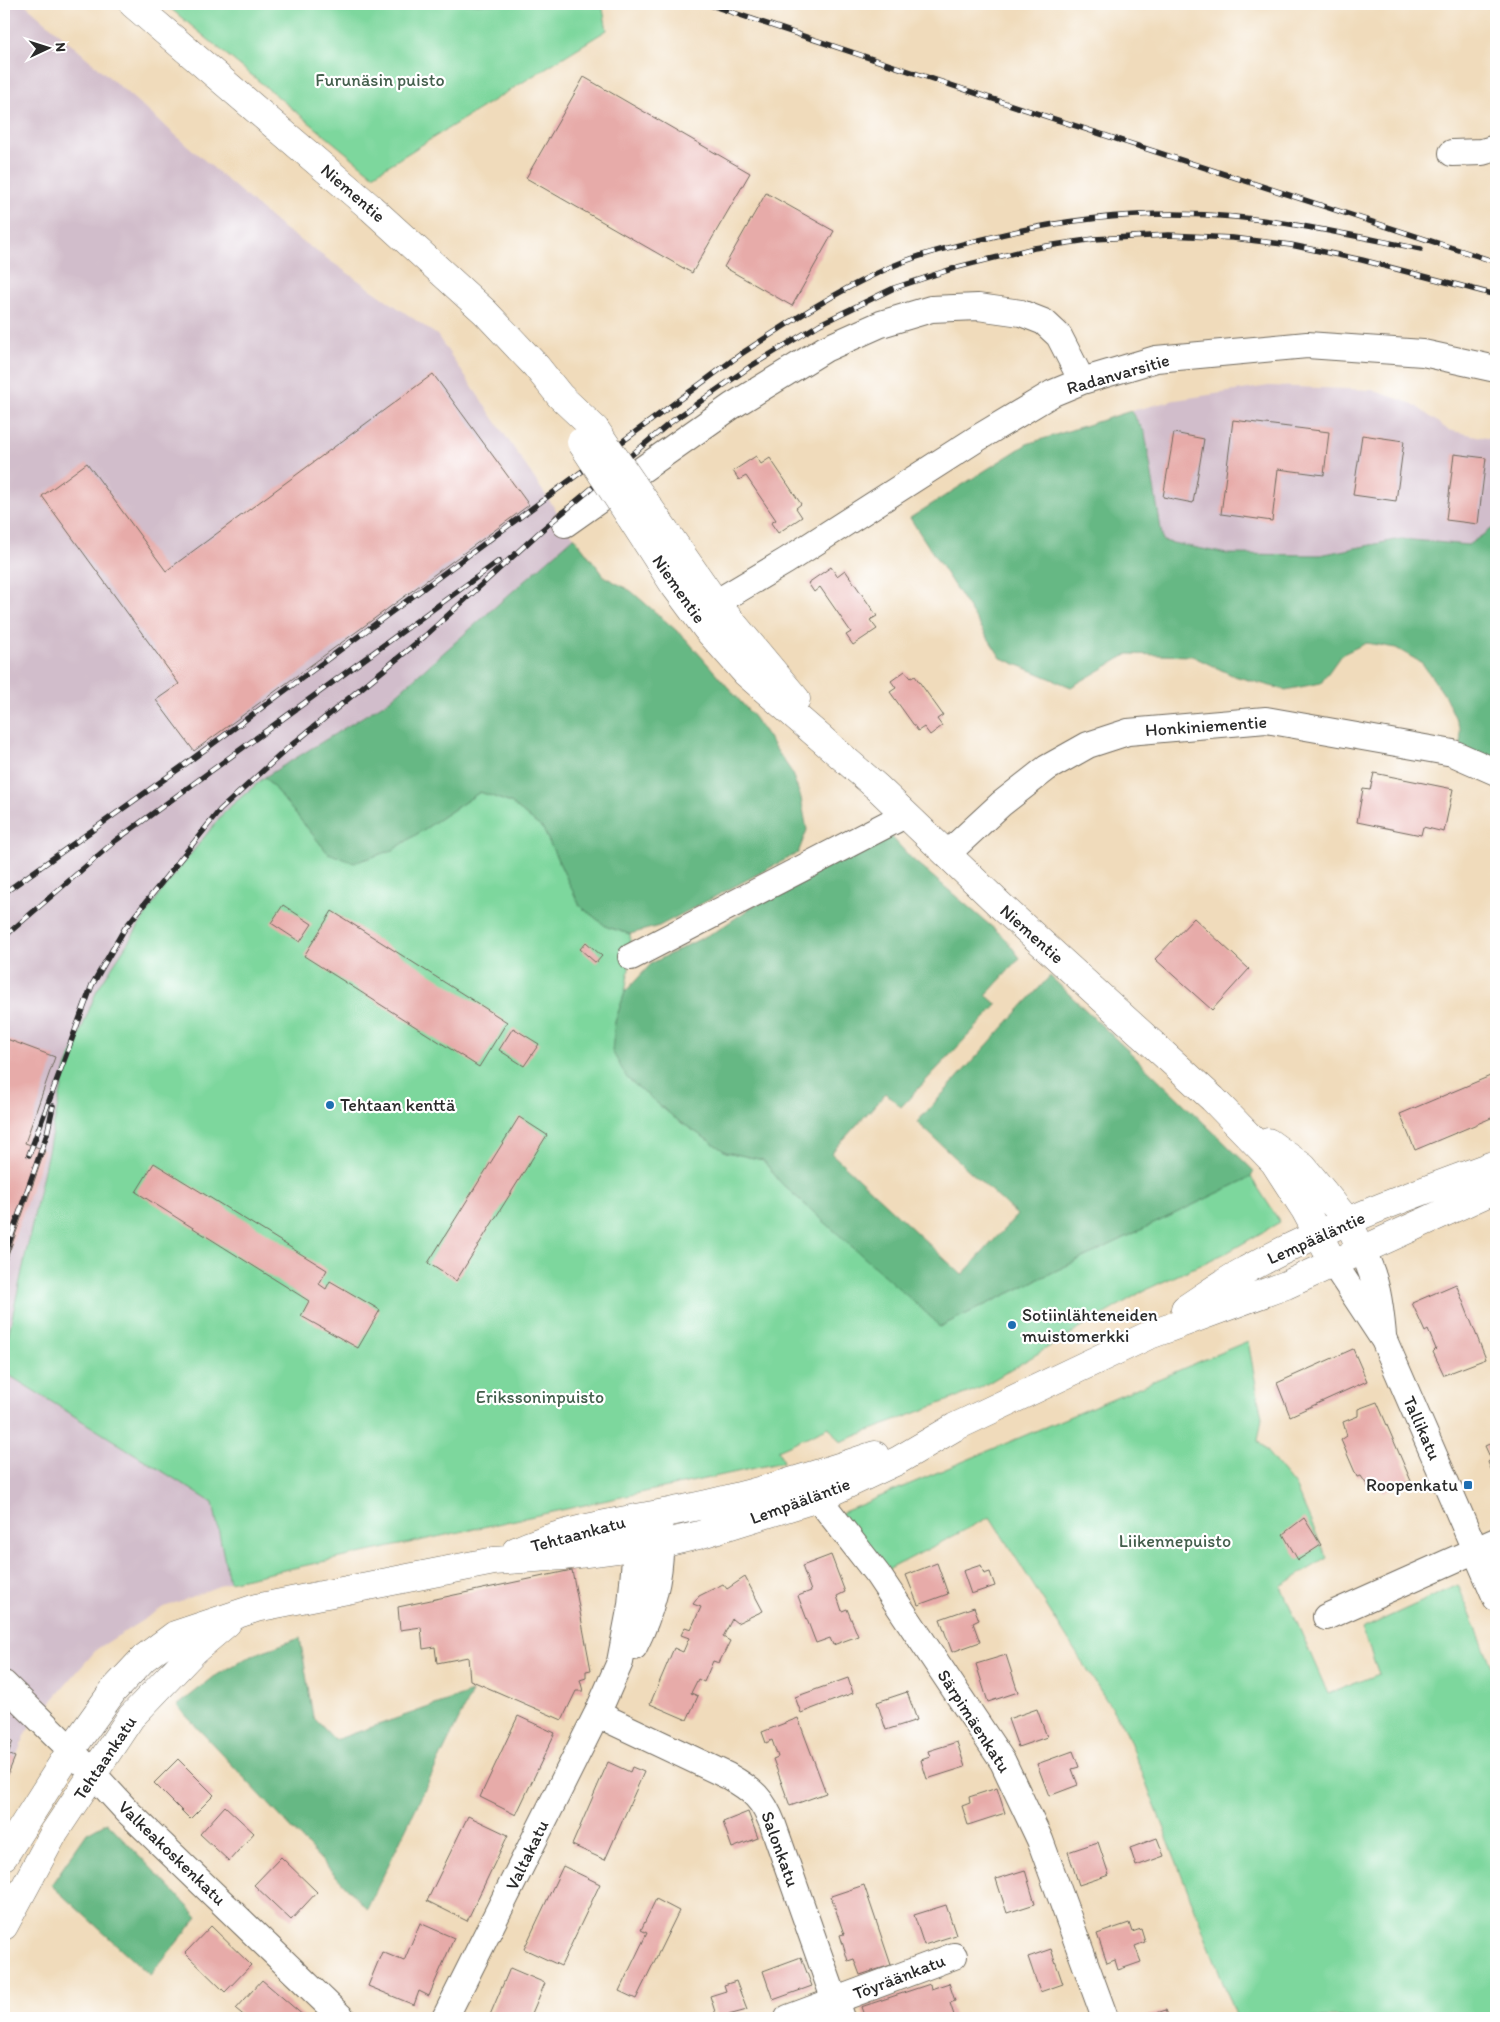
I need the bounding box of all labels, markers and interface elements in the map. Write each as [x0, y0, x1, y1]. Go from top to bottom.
north arrow [22, 22, 72, 72]
text: N [52, 42, 69, 52]
park label: Furunäsin puisto [315, 69, 445, 91]
street label: Niementie [316, 159, 390, 227]
street label: Radanvarsitie [1064, 349, 1172, 399]
street label: Niementie [647, 550, 711, 628]
street label: Honkiniementie [1144, 711, 1268, 741]
street label: Niementie [995, 900, 1069, 968]
place label: Tehtaan kenttä [340, 1094, 456, 1116]
marker: Tehtaan kenttä [324, 1099, 336, 1111]
street label: Lempääläntie [1264, 1207, 1368, 1269]
place label: Sotiinlähteneiden muistomerkki [1022, 1304, 1158, 1347]
marker: Sotiinlähteneiden muistomerkki [1006, 1319, 1018, 1331]
park label: Erikssoninpuisto [476, 1386, 604, 1408]
street label: Tallikatu [1398, 1393, 1446, 1464]
street label: Lempääläntie [747, 1473, 853, 1529]
place label: Roopenkatu [1366, 1474, 1458, 1496]
marker: Roopenkatu [1462, 1479, 1474, 1491]
street label: Tehtaankatu [528, 1511, 628, 1557]
park label: Liikennepuisto [1119, 1530, 1231, 1552]
street label: Särpimäenkatu [932, 1665, 1016, 1777]
street label: Tehtaankatu [69, 1712, 141, 1804]
street label: Valkeakoskenkatu [114, 1796, 230, 1910]
street label: Salonkatu [756, 1808, 804, 1890]
street label: Valtakatu [501, 1816, 553, 1894]
street label: Töyräänkatu [850, 1949, 948, 2005]

